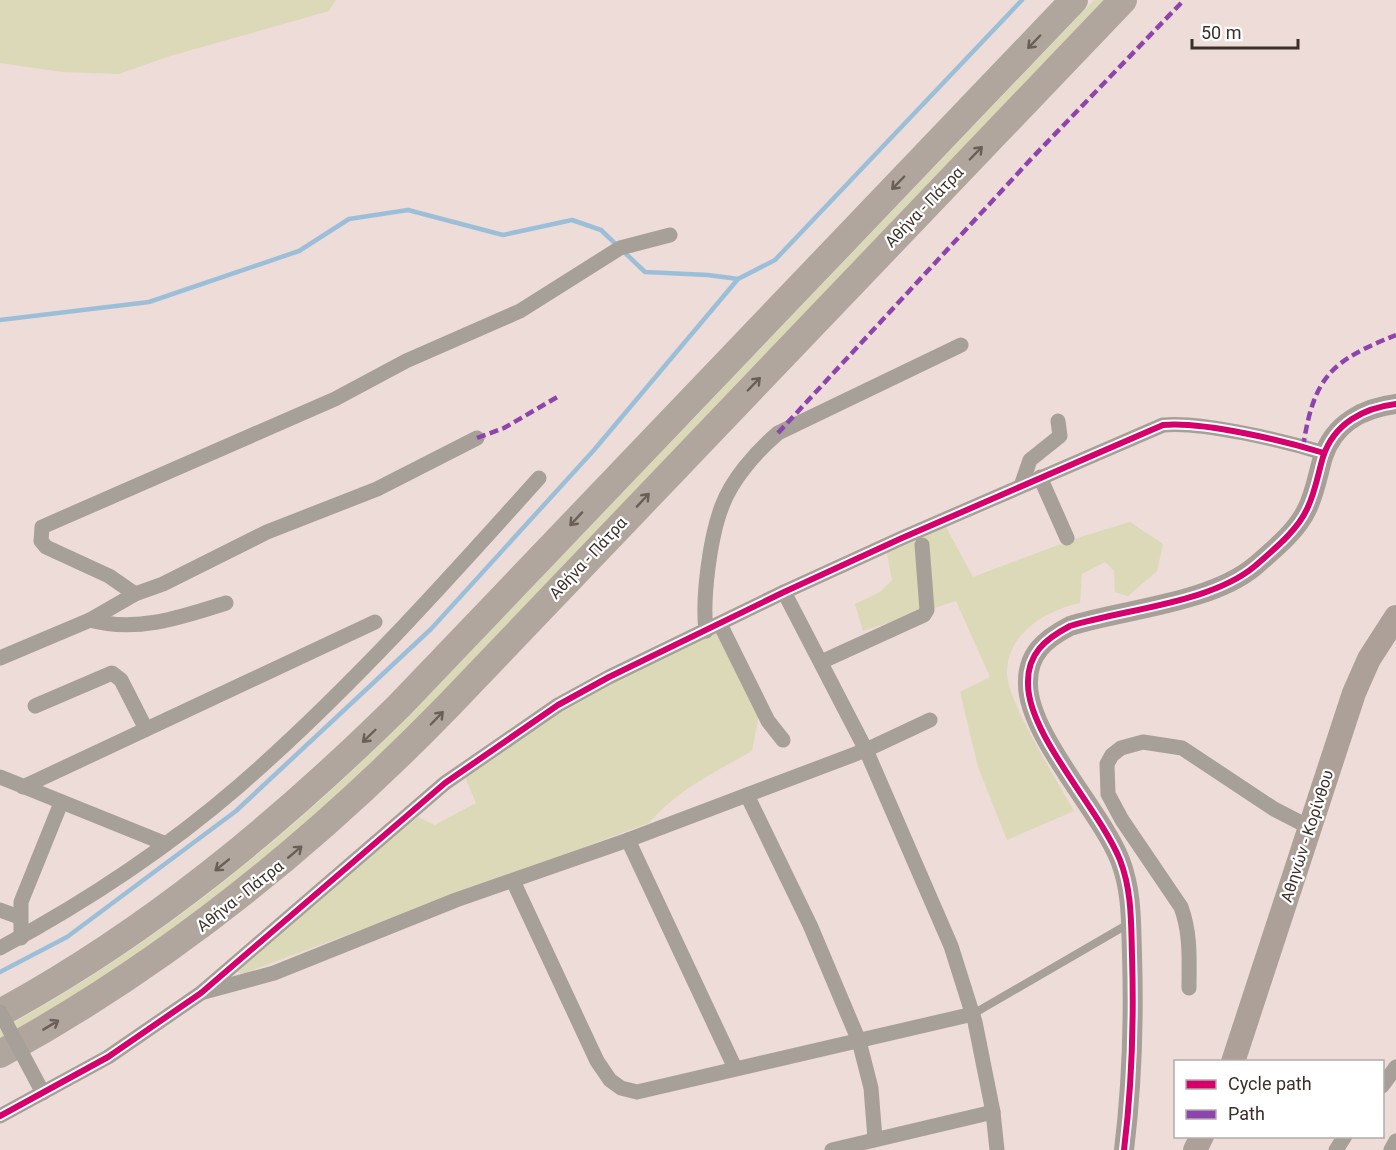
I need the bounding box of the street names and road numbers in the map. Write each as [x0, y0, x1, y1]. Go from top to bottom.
street label: Αθήνα - Πάτρα [881, 163, 967, 251]
street label: Αθήνα - Πάτρα [545, 513, 631, 603]
street label: Αθηνών - Κορίνθου [1277, 768, 1337, 904]
street label: Αθήνα - Πάτρα [193, 856, 287, 936]

